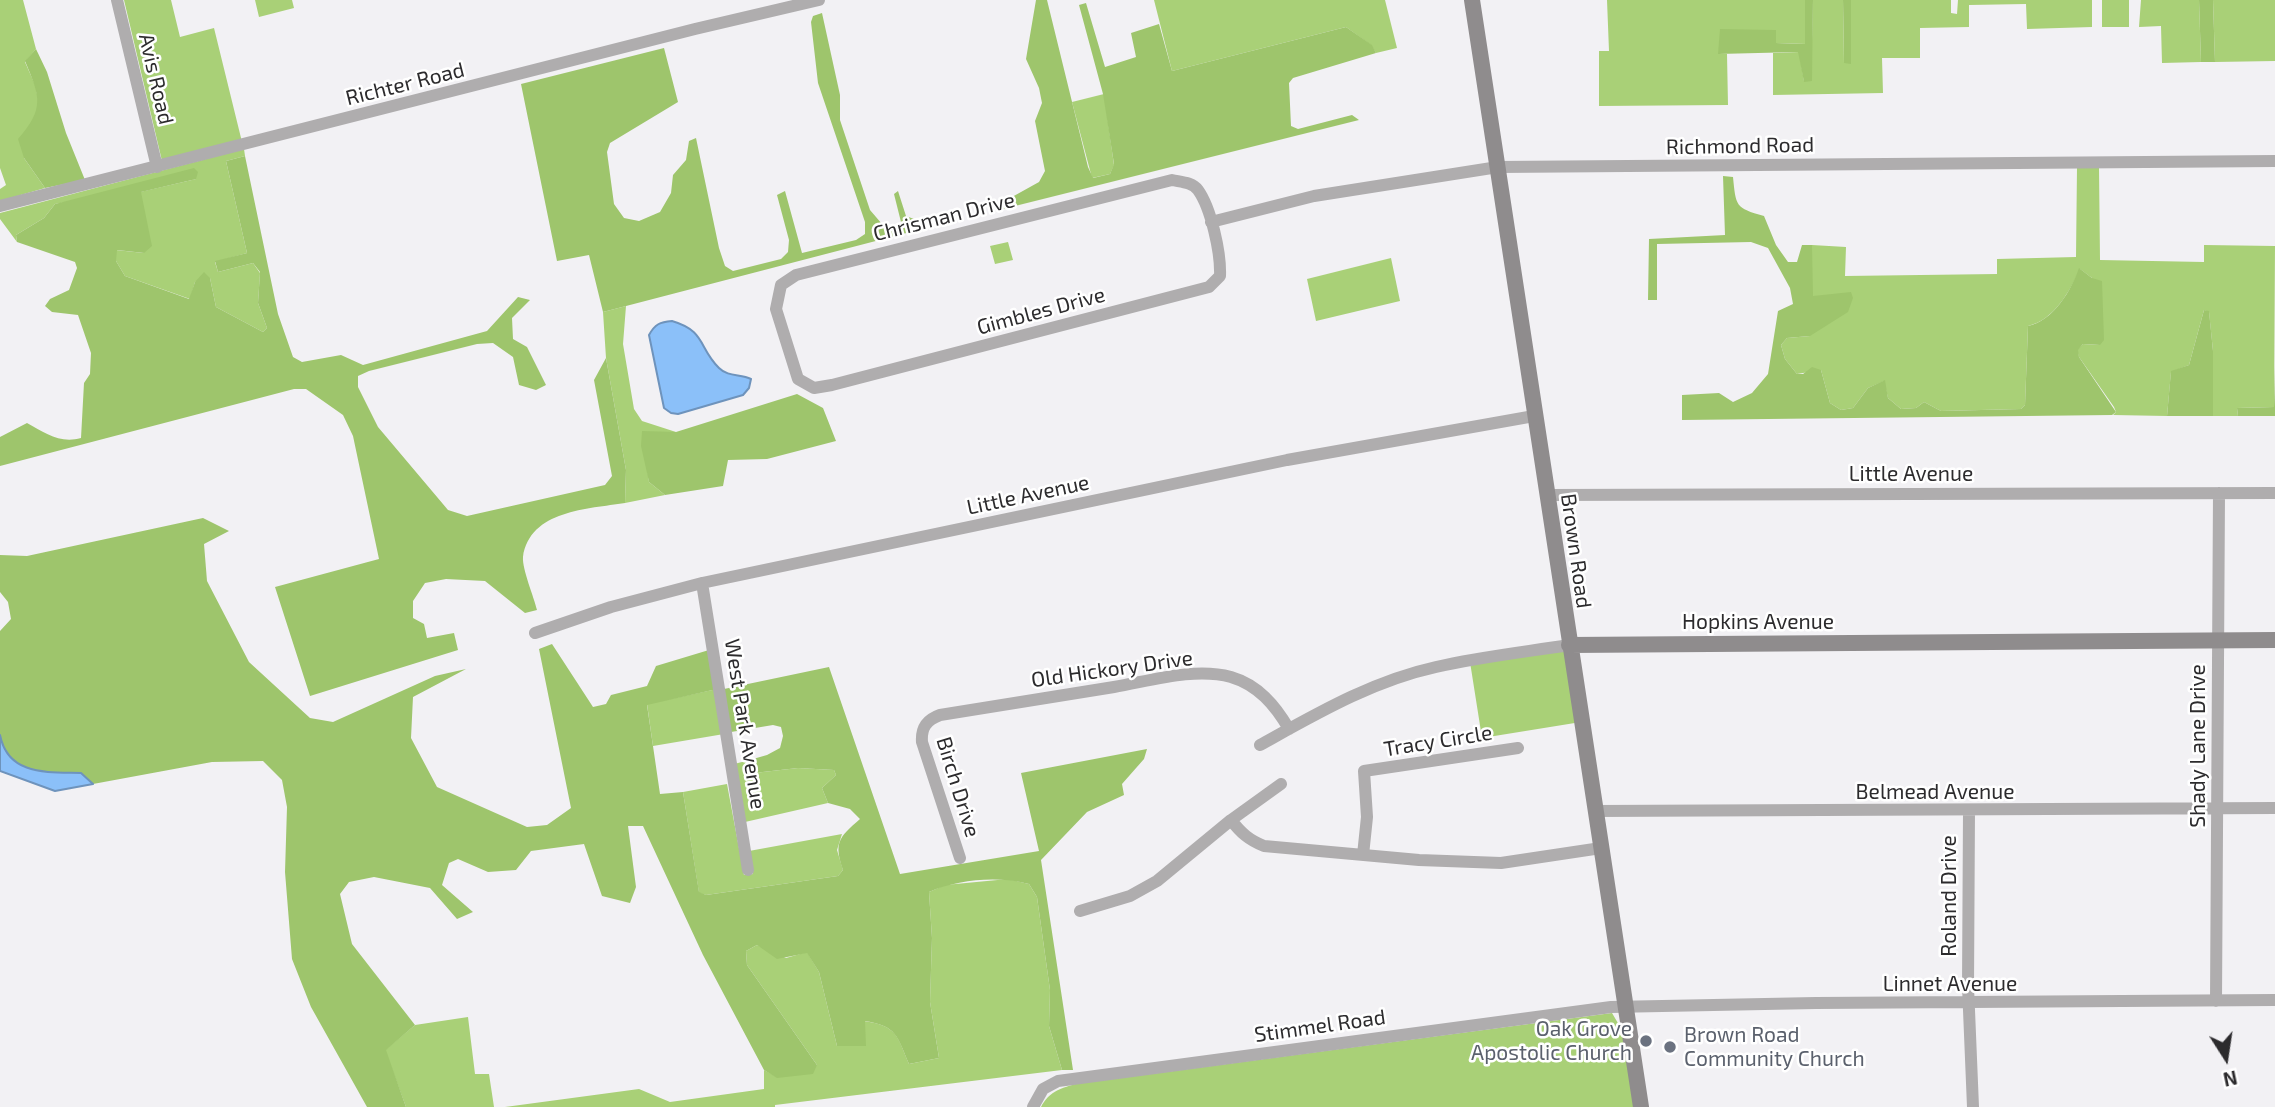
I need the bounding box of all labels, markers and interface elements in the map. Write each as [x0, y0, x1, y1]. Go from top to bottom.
street label: Avis Road [133, 31, 179, 127]
street label: Richter Road [343, 57, 467, 111]
street label: Richmond Road [1666, 132, 1814, 160]
street label: Chrisman Drive [871, 187, 1017, 247]
street label: Gimbles Drive [974, 282, 1108, 340]
street label: Little Avenue [1849, 461, 1973, 487]
street label: Little Avenue [964, 470, 1092, 520]
street label: Brown Road [1555, 492, 1597, 610]
street label: Hopkins Avenue [1682, 609, 1834, 635]
street label: West Park Avenue [719, 637, 771, 811]
street label: Old Hickory Drive [1030, 645, 1194, 693]
street label: Shady Lane Drive [2185, 664, 2211, 828]
street label: Tracy Circle [1382, 720, 1494, 762]
street label: Birch Drive [931, 734, 985, 840]
street label: Belmead Avenue [1856, 779, 2014, 805]
street label: Roland Drive [1936, 835, 1962, 957]
street label: Linnet Avenue [1883, 971, 2017, 997]
street label: Stimmel Road [1253, 1004, 1387, 1048]
place label: Oak Grove Apostolic Church [1471, 1016, 1632, 1066]
place label: Brown Road Community Church [1684, 1022, 1865, 1072]
north arrow [2191, 1023, 2261, 1093]
marker: Oak Grove Apostolic Church [1638, 1033, 1654, 1049]
marker: Brown Road Community Church [1662, 1039, 1678, 1055]
text: N [2221, 1066, 2240, 1092]

